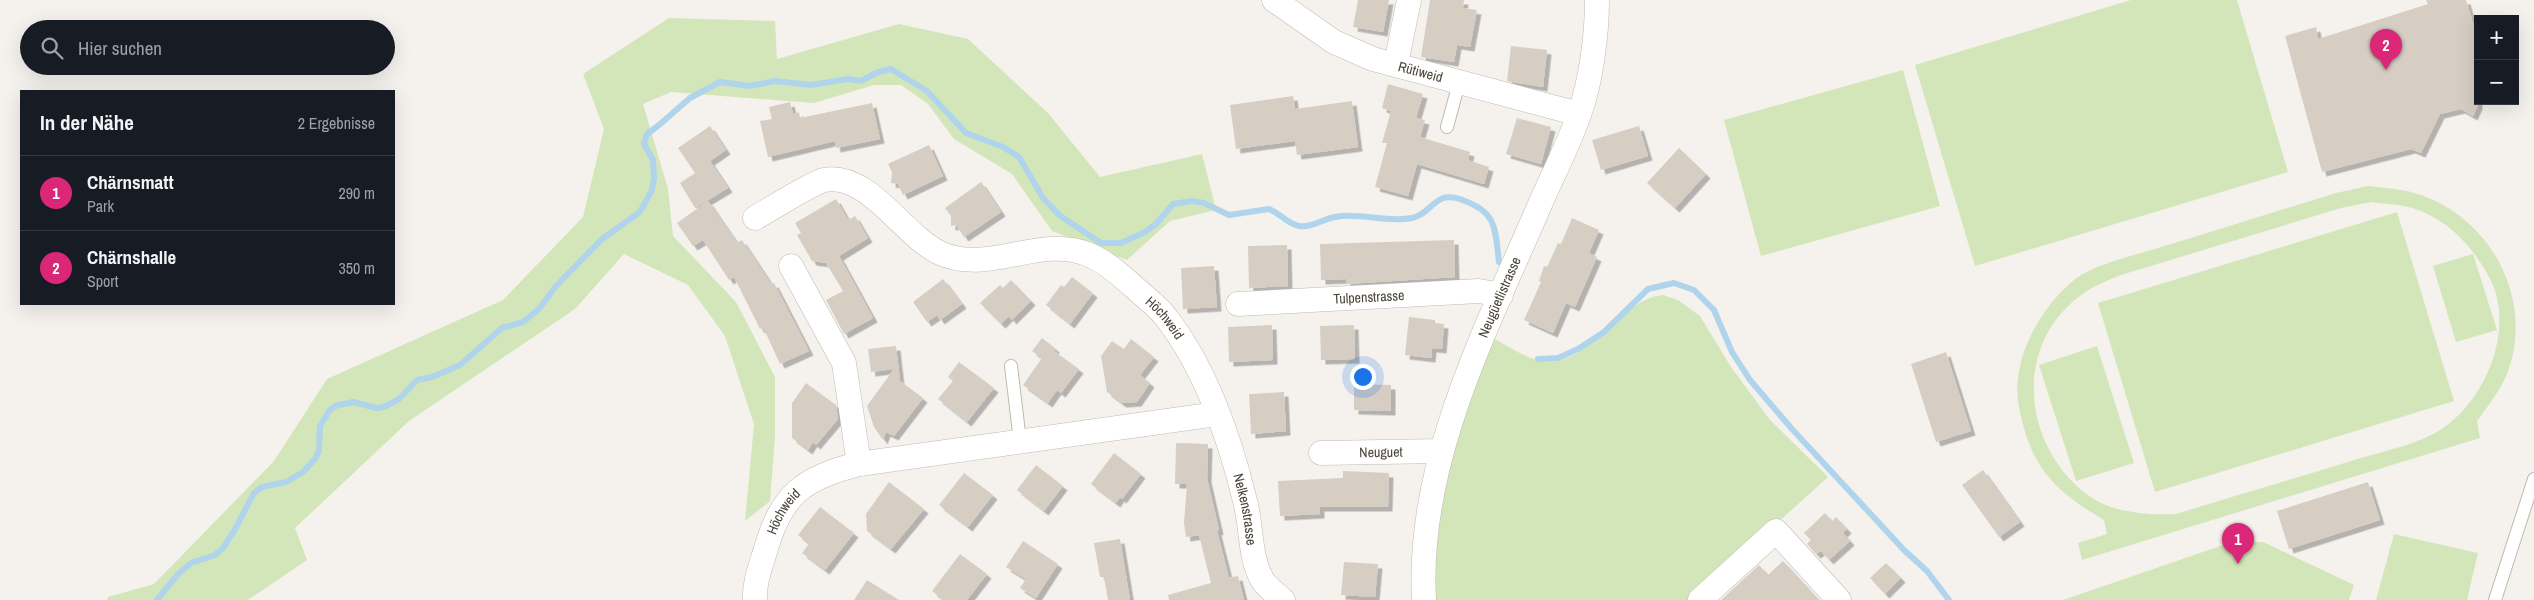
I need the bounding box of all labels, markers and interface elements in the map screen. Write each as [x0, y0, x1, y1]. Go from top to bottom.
map controls [2474, 15, 2519, 105]
button: + [2474, 15, 2519, 60]
search box [20, 20, 395, 75]
pin: 2 [2370, 29, 2402, 70]
icon: search [38, 34, 66, 62]
text: Hier suchen [78, 35, 162, 61]
street label: Rütiweid [1396, 57, 1445, 86]
button: − [2474, 60, 2519, 105]
text: In der Nähe [40, 108, 134, 137]
text: 2 Ergebnisse [298, 112, 375, 134]
text: Chärnsmatt [87, 169, 174, 195]
text: 1 [52, 182, 60, 204]
text: 290 m [339, 182, 375, 204]
text: Park [87, 195, 114, 217]
text: Chärnshalle [87, 244, 176, 270]
street label: Neugüetlistrasse [1474, 254, 1525, 340]
text: 2 [52, 257, 60, 279]
text: 350 m [339, 257, 375, 279]
text: Sport [87, 270, 118, 292]
street label: Tulpenstrasse [1333, 286, 1405, 308]
street label: Höchweid [1142, 292, 1188, 343]
your location [1350, 364, 1376, 390]
street label: Neuguet [1359, 443, 1403, 461]
street label: Nelkenstrasse [1229, 471, 1261, 546]
street label: Höchweid [762, 484, 804, 537]
pin: 1 [2222, 523, 2254, 564]

